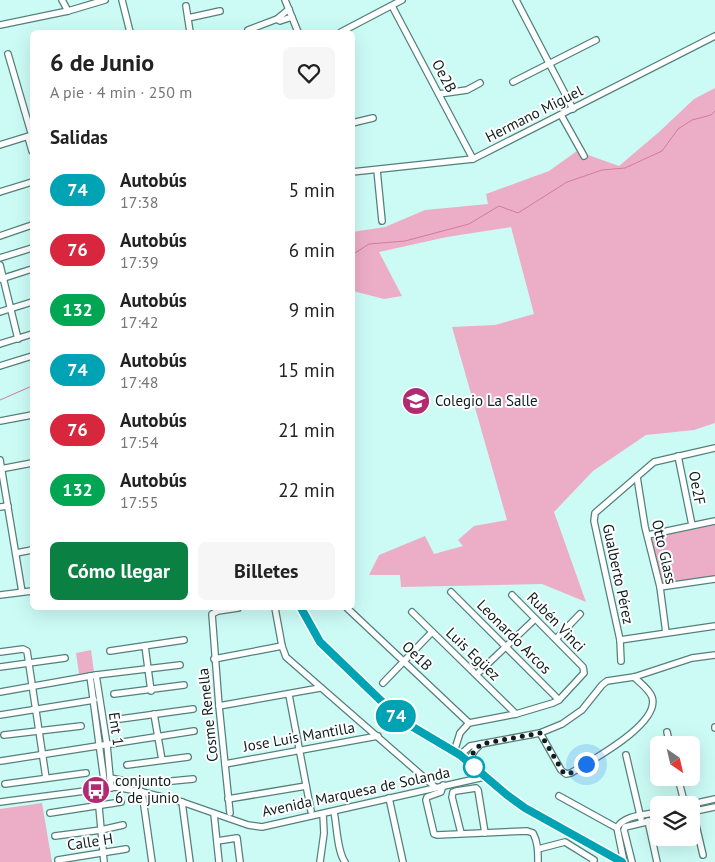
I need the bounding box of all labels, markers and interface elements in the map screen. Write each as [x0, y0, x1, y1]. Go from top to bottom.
text: 6 de Junio [50, 47, 154, 78]
button: heart [283, 47, 335, 99]
street label: Oe2B [428, 56, 461, 96]
street label: Hermano Miguel [482, 81, 586, 146]
text: A pie · 4 min · 250 m [50, 82, 192, 102]
text: Salidas [50, 125, 108, 149]
text: Autobús [120, 168, 187, 192]
text: 74 [67, 178, 88, 201]
text: 5 min [289, 178, 335, 202]
text: 17:38 [120, 192, 158, 212]
text: Autobús [120, 228, 187, 252]
text: 76 [67, 238, 88, 261]
text: 6 min [289, 238, 335, 262]
text: 17:39 [120, 252, 158, 272]
text: Autobús [120, 288, 187, 312]
text: 132 [62, 298, 93, 321]
text: 9 min [289, 298, 335, 322]
text: 17:42 [120, 312, 158, 332]
text: Autobús [120, 348, 187, 372]
text: 74 [67, 358, 88, 381]
text: 15 min [278, 358, 335, 382]
text: 17:48 [120, 372, 158, 392]
school or university icon: Colegio La Salle [401, 386, 431, 416]
place label: Colegio La Salle [435, 391, 538, 410]
text: Autobús [120, 408, 187, 432]
text: 76 [67, 418, 88, 441]
text: 21 min [278, 418, 335, 442]
text: 17:54 [120, 432, 158, 452]
text: Autobús [120, 468, 187, 492]
street label: Oe2F [685, 469, 710, 506]
text: 132 [62, 478, 93, 501]
text: 22 min [278, 478, 335, 502]
text: 17:55 [120, 492, 158, 512]
street label: Otto Glass [648, 518, 681, 586]
street label: Gualberto Pérez [599, 522, 638, 626]
button: Cómo llegar [50, 542, 188, 600]
button: Billetes [198, 542, 335, 600]
street label: Rubén Vinci [523, 588, 590, 656]
street label: Leonardo Arcos [473, 595, 556, 678]
street label: Luis Egüez [442, 623, 504, 684]
street label: Oe1B [398, 637, 436, 675]
street label: Cosme Renella [193, 667, 222, 763]
line badge: 74 [374, 700, 418, 732]
text: 74 [386, 704, 406, 727]
street label: Ent 1 [105, 711, 128, 747]
street label: Jose Luis Mantilla [241, 717, 356, 756]
north arrow [650, 736, 700, 786]
map controls [650, 736, 700, 846]
your location [574, 752, 599, 777]
unlabelled marker [463, 756, 485, 778]
street label: Avenida Marquesa de Solanda [260, 762, 452, 821]
place label: conjunto 6 de junio [115, 771, 179, 807]
bus stop icon: conjunto 6 de junio [81, 775, 111, 805]
button: layers [650, 796, 700, 846]
street label: Calle H [66, 829, 114, 855]

